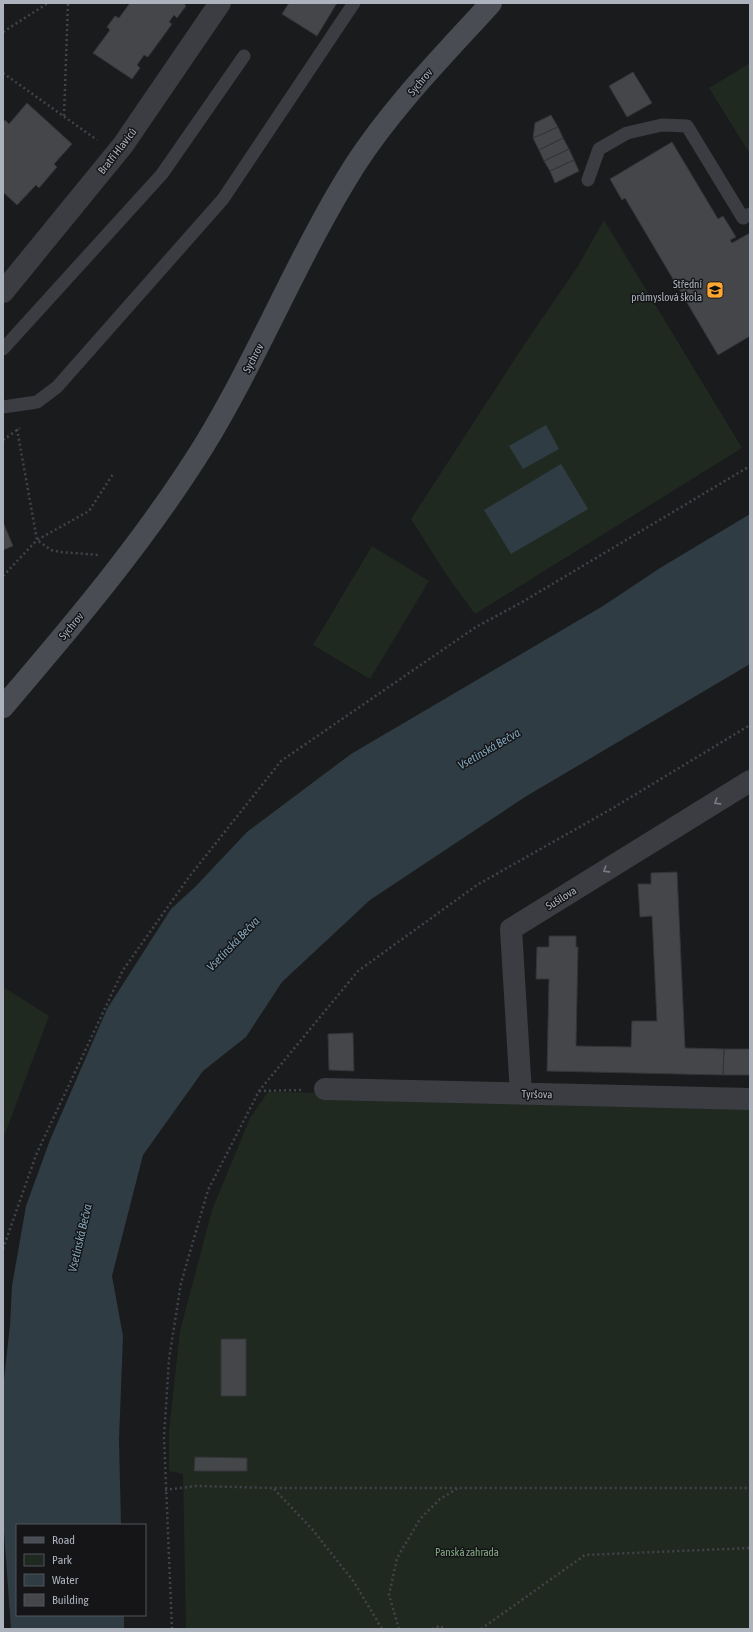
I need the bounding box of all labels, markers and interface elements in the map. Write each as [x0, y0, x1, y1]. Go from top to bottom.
street label: Sychrov [405, 66, 435, 98]
street label: Bratří Hlaviců [95, 126, 139, 176]
place label: Střední průmyslová škola [631, 278, 702, 303]
school or university icon: Střední průmyslová škola [705, 280, 725, 300]
street label: Sychrov [240, 341, 266, 375]
street label: Sychrov [56, 610, 86, 642]
water label: Vsetínská Bečva [455, 725, 523, 772]
one-way arrow [714, 797, 721, 804]
one-way arrow [603, 865, 610, 873]
street label: Sušilova [544, 884, 578, 912]
water label: Vsetínská Bečva [204, 914, 262, 974]
street label: Tyršova [522, 1088, 552, 1100]
water label: Vsetínská Bečva [65, 1202, 95, 1273]
legend [16, 1524, 146, 1616]
text: Road [52, 1533, 75, 1547]
park label: Panská zahrada [435, 1546, 499, 1558]
text: Park [52, 1553, 73, 1567]
text: Water [52, 1573, 79, 1587]
text: Building [52, 1593, 90, 1607]

